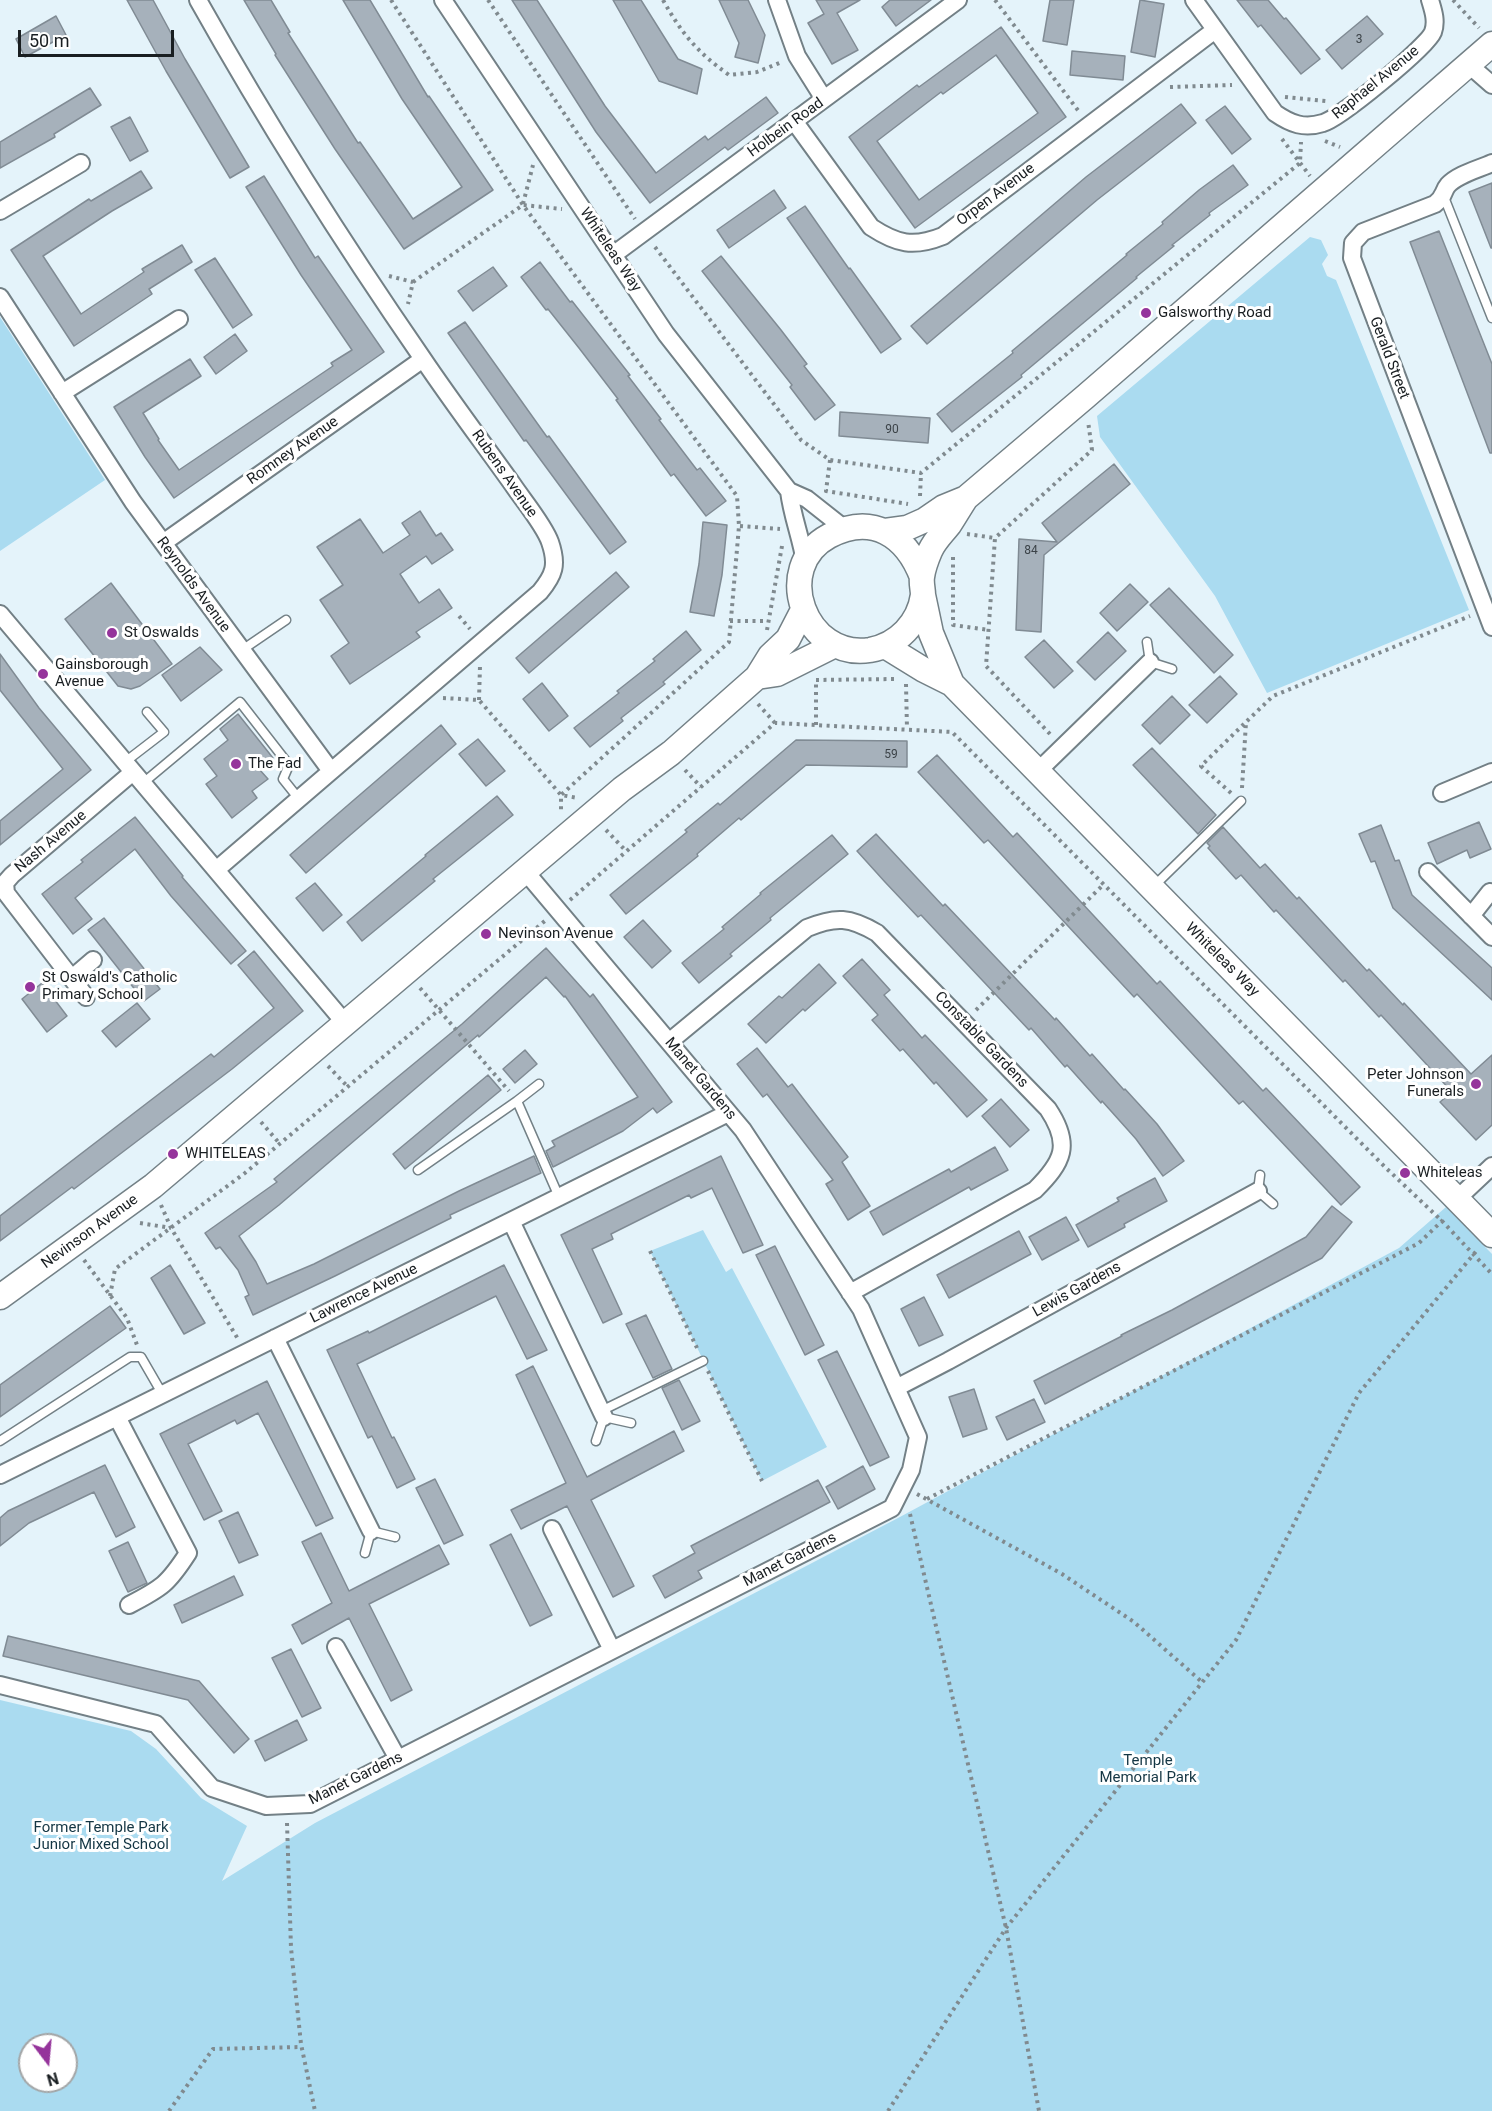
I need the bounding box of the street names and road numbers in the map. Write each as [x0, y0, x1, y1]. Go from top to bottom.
street label: Raphael Avenue [1329, 42, 1423, 124]
street label: Holbein Road [745, 94, 827, 162]
street label: Orpen Avenue [954, 160, 1038, 230]
street label: Whiteleas Way [575, 205, 645, 295]
street label: Gerald Street [1365, 314, 1413, 402]
street label: Romney Avenue [244, 413, 342, 489]
street label: Rubens Avenue [467, 427, 541, 521]
street label: Reynolds Avenue [152, 534, 234, 636]
street label: Nash Avenue [12, 807, 90, 877]
street label: Whiteleas Way [1181, 919, 1263, 1001]
street label: Constable Gardens [930, 988, 1032, 1092]
street label: Manet Gardens [660, 1034, 740, 1124]
street label: Nevinson Avenue [38, 1191, 142, 1273]
street label: Lewis Gardens [1030, 1258, 1124, 1322]
street label: Lawrence Avenue [307, 1260, 421, 1328]
street label: Manet Gardens [741, 1529, 839, 1591]
street label: Manet Gardens [306, 1749, 406, 1809]

